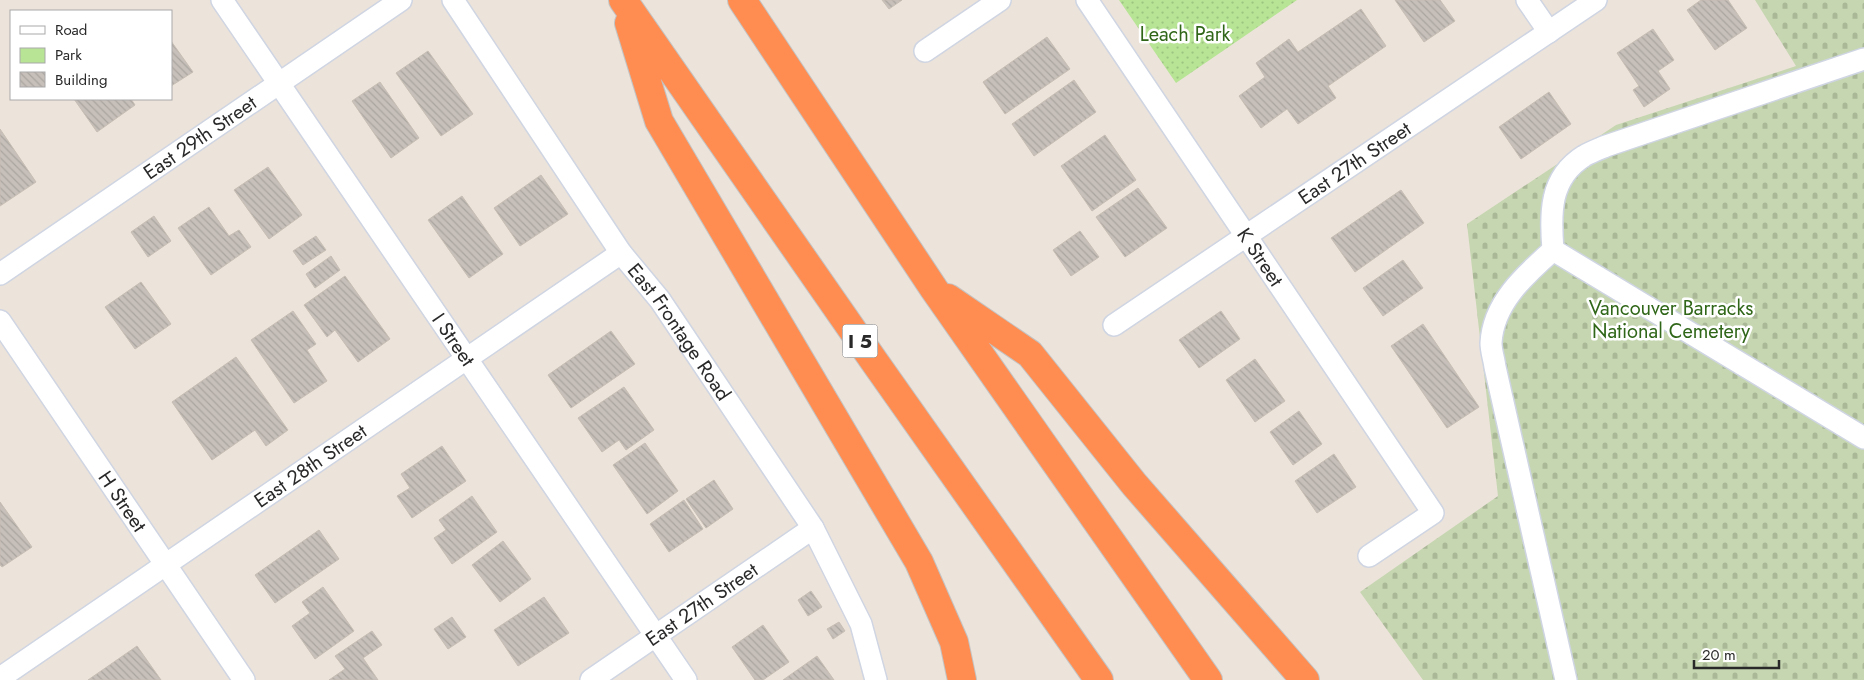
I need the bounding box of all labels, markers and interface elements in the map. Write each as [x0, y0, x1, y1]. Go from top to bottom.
legend [10, 10, 172, 100]
text: Road [55, 19, 87, 41]
park label: Leach Park [1140, 20, 1231, 49]
text: Park [55, 44, 82, 66]
text: Building [55, 69, 107, 91]
street label: East 29th Street [137, 88, 262, 187]
street label: East 27th Street [1292, 114, 1417, 211]
street label: K Street [1230, 222, 1291, 292]
street label: East Frontage Road [621, 257, 738, 406]
park label: Vancouver Barracks National Cemetery [1589, 294, 1753, 346]
street label: I Street [425, 307, 482, 372]
road number: I 5 [842, 324, 878, 358]
street label: East 28th Street [248, 417, 373, 515]
street label: H Street [91, 465, 154, 538]
street label: East 27th Street [640, 555, 764, 653]
scale bar [1694, 638, 1779, 670]
text: 20 m [1702, 644, 1736, 666]

